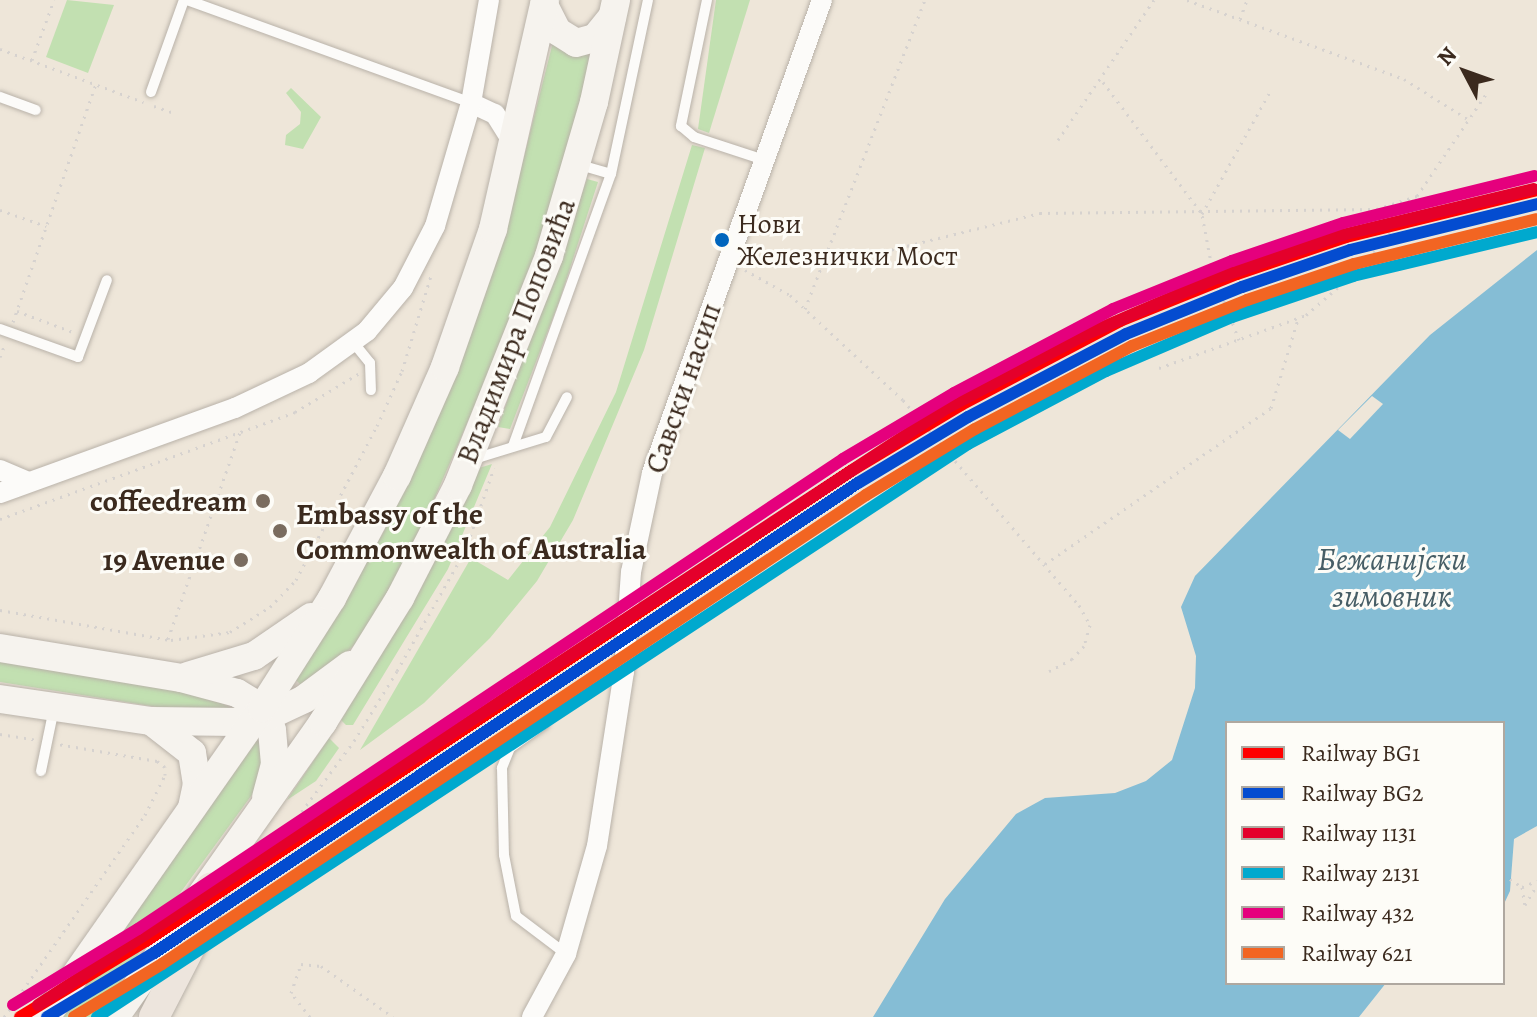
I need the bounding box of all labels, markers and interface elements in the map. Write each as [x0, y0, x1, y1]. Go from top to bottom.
north arrow [1425, 32, 1505, 112]
text: N [1430, 40, 1463, 72]
street label: Владимира Поповића [449, 193, 583, 469]
place label: Нови Железнички Мост [737, 207, 958, 273]
marker: Нови Железнички Мост [714, 232, 730, 248]
street label: Савски насип [637, 298, 729, 478]
place label: coffeedream [90, 483, 247, 519]
marker: coffeedream [254, 492, 272, 510]
place label: Embassy of the Commonwealth of Australia [296, 496, 646, 566]
marker: Embassy of the Commonwealth of Australia [271, 522, 289, 540]
water label: Бежанијски зимовник [1317, 541, 1467, 616]
place label: 19 Avenue [103, 542, 225, 578]
marker: 19 Avenue [232, 551, 250, 569]
legend [1225, 721, 1505, 985]
text: Railway BG1 [1301, 737, 1420, 769]
text: Railway BG2 [1301, 777, 1423, 809]
text: Railway 1131 [1301, 817, 1416, 849]
text: Railway 2131 [1301, 857, 1420, 889]
text: Railway 432 [1301, 897, 1414, 929]
text: Railway 621 [1301, 937, 1412, 969]

